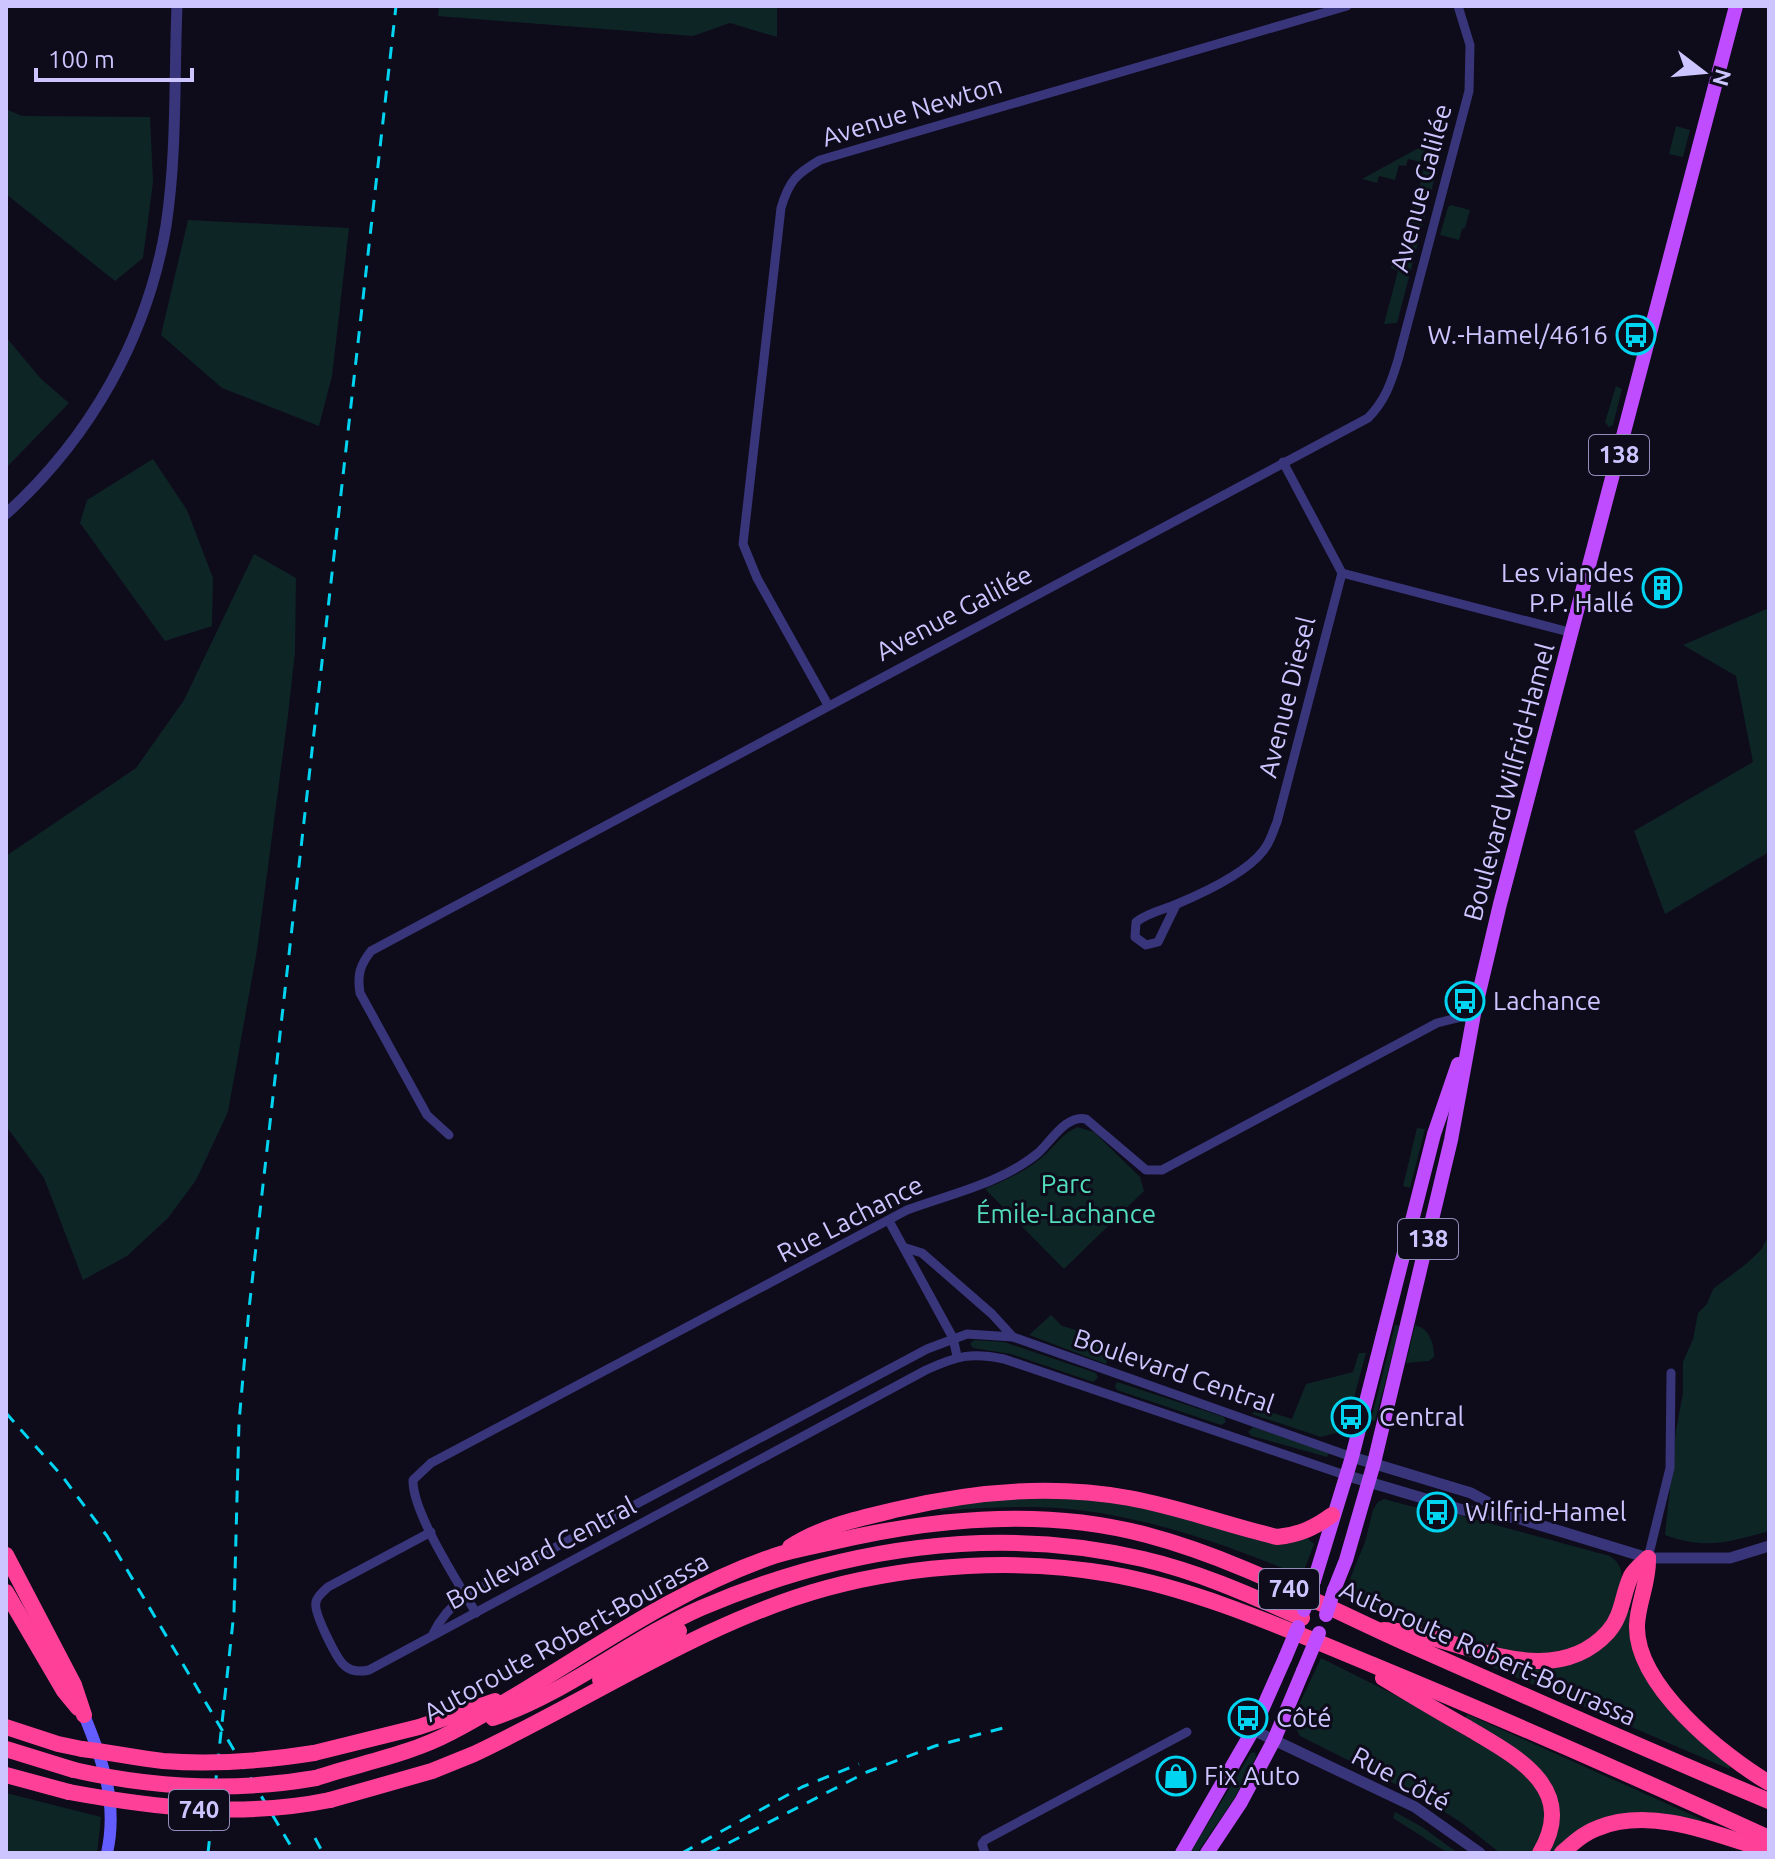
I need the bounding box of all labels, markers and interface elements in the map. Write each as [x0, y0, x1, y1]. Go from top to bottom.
scale bar [36, 32, 192, 82]
north arrow [1663, 32, 1743, 112]
text: 100 m [48, 46, 115, 73]
text: N [1708, 66, 1737, 89]
street label: Avenue Newton [818, 69, 1005, 152]
street label: Avenue Galilée [1384, 101, 1457, 275]
bus stop icon: W.-Hamel/4616 [1615, 314, 1657, 356]
place label: W.-Hamel/4616 [1427, 320, 1608, 349]
road number: 138 [1589, 435, 1649, 475]
place label: Les viandes P.P. Hallé [1501, 558, 1634, 617]
street label: Avenue Galilée [871, 559, 1037, 666]
building icon: Les viandes P.P. Hallé [1641, 567, 1683, 609]
street label: Avenue Diesel [1252, 613, 1321, 780]
street label: Boulevard Wilfrid-Hamel [1457, 640, 1560, 924]
bus stop icon: Lachance [1444, 980, 1486, 1022]
place label: Lachance [1493, 986, 1601, 1015]
street label: Rue Lachance [772, 1169, 927, 1268]
park label: Parc Émile-Lachance [976, 1169, 1156, 1228]
road number: 138 [1398, 1219, 1458, 1259]
street label: Boulevard Central [1070, 1323, 1278, 1418]
bus stop icon: Central [1330, 1396, 1372, 1438]
place label: Central [1379, 1402, 1465, 1431]
street label: Boulevard Central [441, 1490, 640, 1615]
bus stop icon: Wilfrid-Hamel [1416, 1491, 1458, 1533]
place label: Wilfrid-Hamel [1465, 1497, 1627, 1526]
street label: Autoroute Robert-Bourassa [418, 1546, 713, 1727]
road number: 740 [1259, 1569, 1319, 1609]
street label: Autoroute Robert-Bourassa [1336, 1574, 1641, 1731]
bus stop icon: Côté [1227, 1697, 1269, 1739]
place label: Côté [1276, 1703, 1332, 1732]
street label: Rue Côté [1347, 1741, 1455, 1816]
shop icon: Fix Auto [1155, 1755, 1197, 1797]
place label: Fix Auto [1204, 1761, 1300, 1790]
road number: 740 [169, 1790, 229, 1830]

